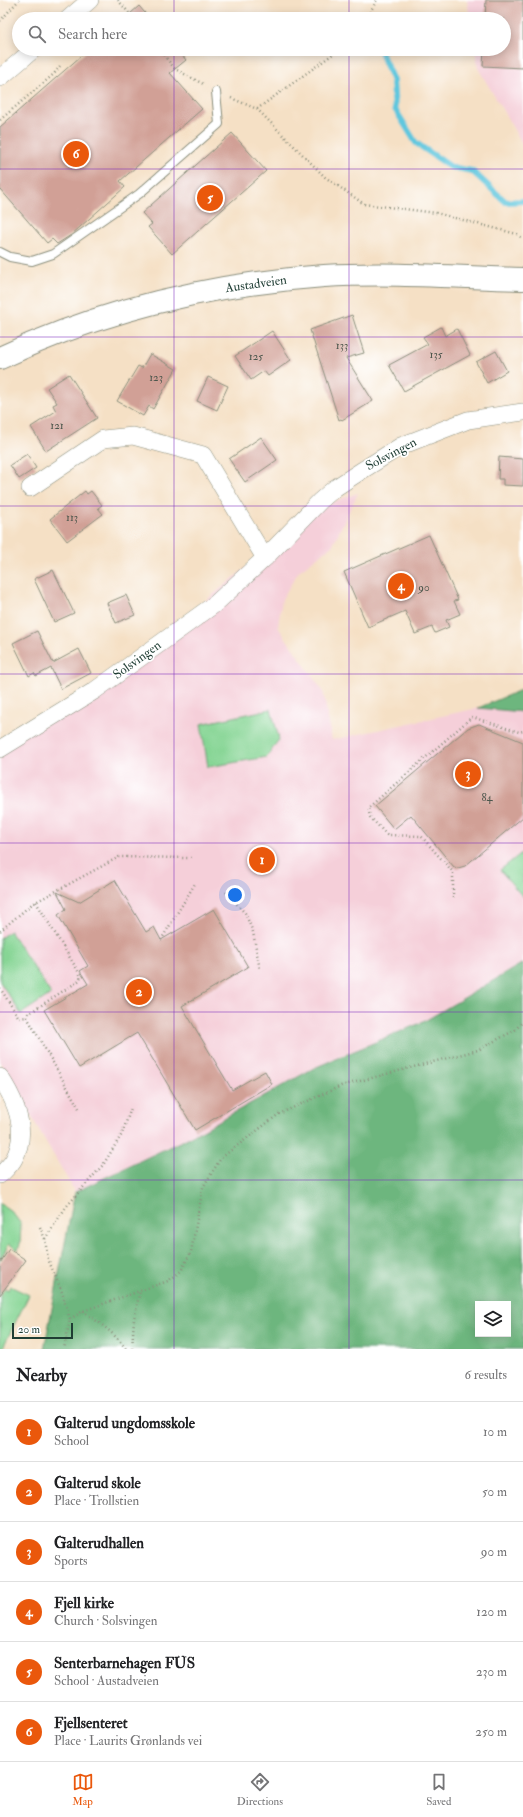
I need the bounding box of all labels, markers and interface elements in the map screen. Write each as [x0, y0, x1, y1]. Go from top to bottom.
search box [12, 12, 511, 56]
icon: search [26, 23, 48, 45]
text: Search here [58, 25, 127, 44]
pin: 6 [63, 139, 89, 169]
pin: 5 [197, 183, 223, 213]
street label: Austadveien [223, 272, 288, 296]
house number: 133 [336, 339, 348, 352]
house number: 135 [430, 348, 443, 361]
house number: 125 [249, 350, 263, 363]
house number: 123 [149, 371, 163, 384]
house number: 121 [50, 419, 64, 432]
street label: Solsvingen [363, 434, 420, 474]
house number: 113 [66, 511, 78, 524]
pin: 4 [388, 571, 414, 601]
house number: 90 [417, 581, 430, 594]
street label: Solsvingen [110, 637, 164, 683]
pin: 3 [455, 759, 481, 789]
house number: 84 [481, 791, 494, 804]
pin: 1 [249, 845, 275, 875]
your location [225, 885, 245, 905]
pin: 2 [126, 977, 152, 1007]
map controls [475, 1301, 511, 1337]
button: layers [475, 1301, 511, 1337]
scale bar [12, 1321, 73, 1340]
text: 20 m [18, 1323, 40, 1336]
text: Nearby [16, 1365, 67, 1386]
text: 6 results [464, 1367, 507, 1383]
text: Galterud ungdomsskole [54, 1414, 195, 1433]
text: 1 [27, 1424, 31, 1440]
text: 10 m [483, 1424, 507, 1440]
text: School [54, 1433, 89, 1449]
text: Galterud skole [54, 1474, 141, 1493]
text: 2 [26, 1484, 32, 1500]
text: 50 m [482, 1484, 507, 1500]
text: Place · Trollstien [54, 1493, 139, 1509]
text: Galterudhallen [54, 1534, 144, 1553]
text: 3 [27, 1544, 32, 1560]
text: 90 m [481, 1544, 507, 1560]
text: Sports [54, 1553, 88, 1569]
text: Fjell kirke [54, 1594, 114, 1613]
text: 4 [25, 1604, 33, 1620]
text: 120 m [476, 1604, 507, 1620]
text: Church · Solsvingen [54, 1613, 157, 1629]
text: Senterbarnehagen FUS [54, 1654, 195, 1673]
text: 5 [26, 1664, 32, 1680]
text: 230 m [476, 1664, 507, 1680]
text: School · Austadveien [54, 1673, 159, 1689]
text: Fjellsenteret [54, 1714, 128, 1733]
text: 6 [26, 1724, 32, 1740]
text: 250 m [475, 1724, 507, 1740]
text: Place · Laurits Grønlands vei [54, 1733, 202, 1749]
tab: Map [72, 1771, 94, 1808]
tab: Directions [237, 1771, 283, 1808]
tab: Saved [426, 1771, 451, 1808]

